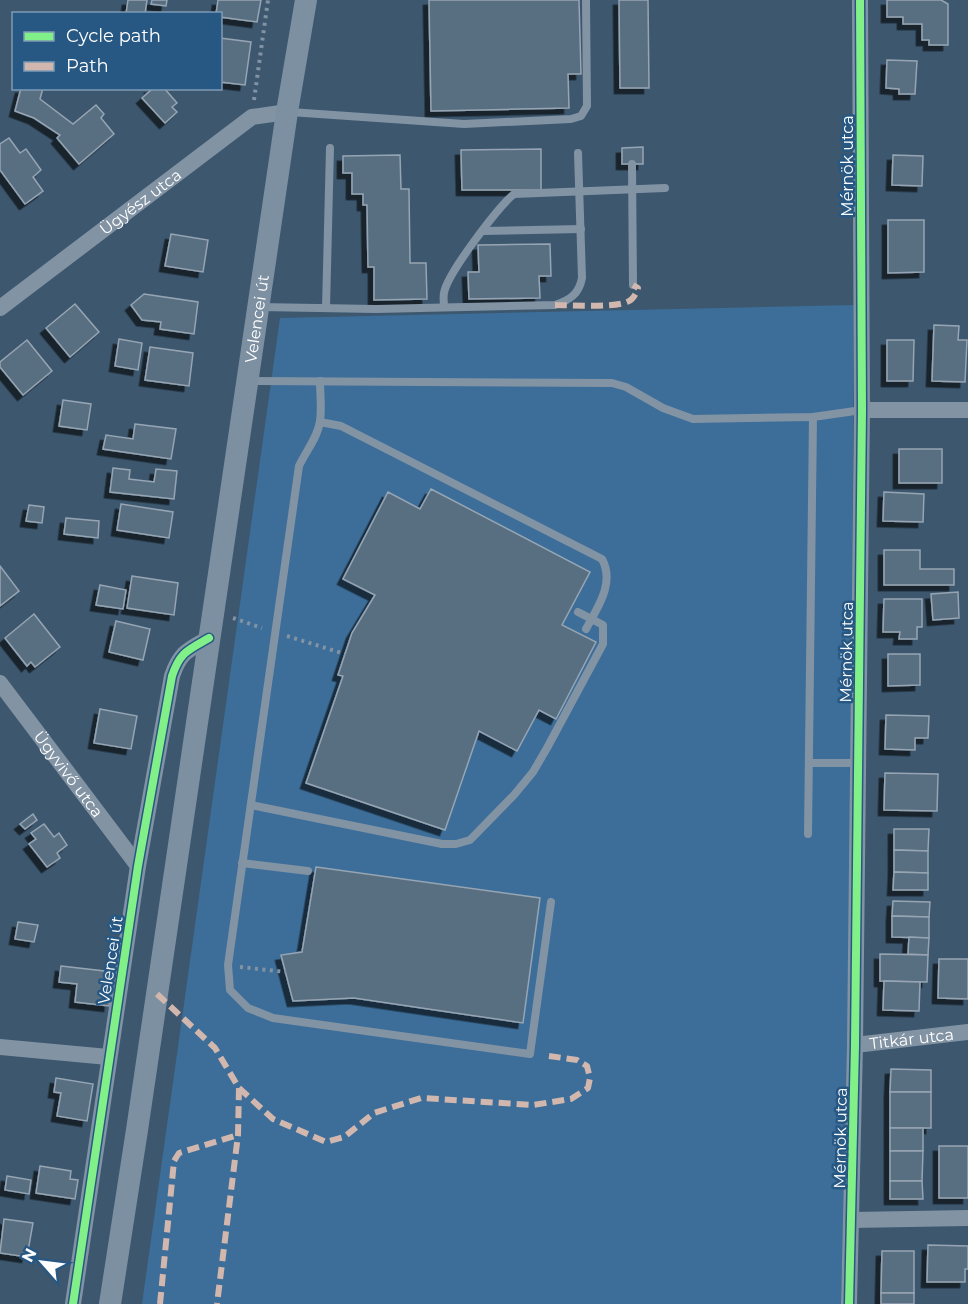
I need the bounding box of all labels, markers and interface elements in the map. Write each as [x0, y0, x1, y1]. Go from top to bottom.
legend [12, 12, 222, 90]
text: Cycle path [66, 25, 161, 47]
text: Path [66, 55, 109, 77]
street label: Mérnök utca [838, 115, 857, 217]
street label: Ügyész utca [95, 165, 185, 239]
street label: Velencei út [241, 273, 273, 364]
street label: Mérnök utca [836, 601, 857, 703]
street label: Ügyvivő utca [30, 727, 107, 821]
street label: Velencei út [94, 914, 127, 1006]
street label: Titkár utca [868, 1025, 955, 1053]
street label: Mérnök utca [830, 1087, 851, 1189]
north arrow [12, 1232, 72, 1292]
text: N [18, 1245, 41, 1265]

